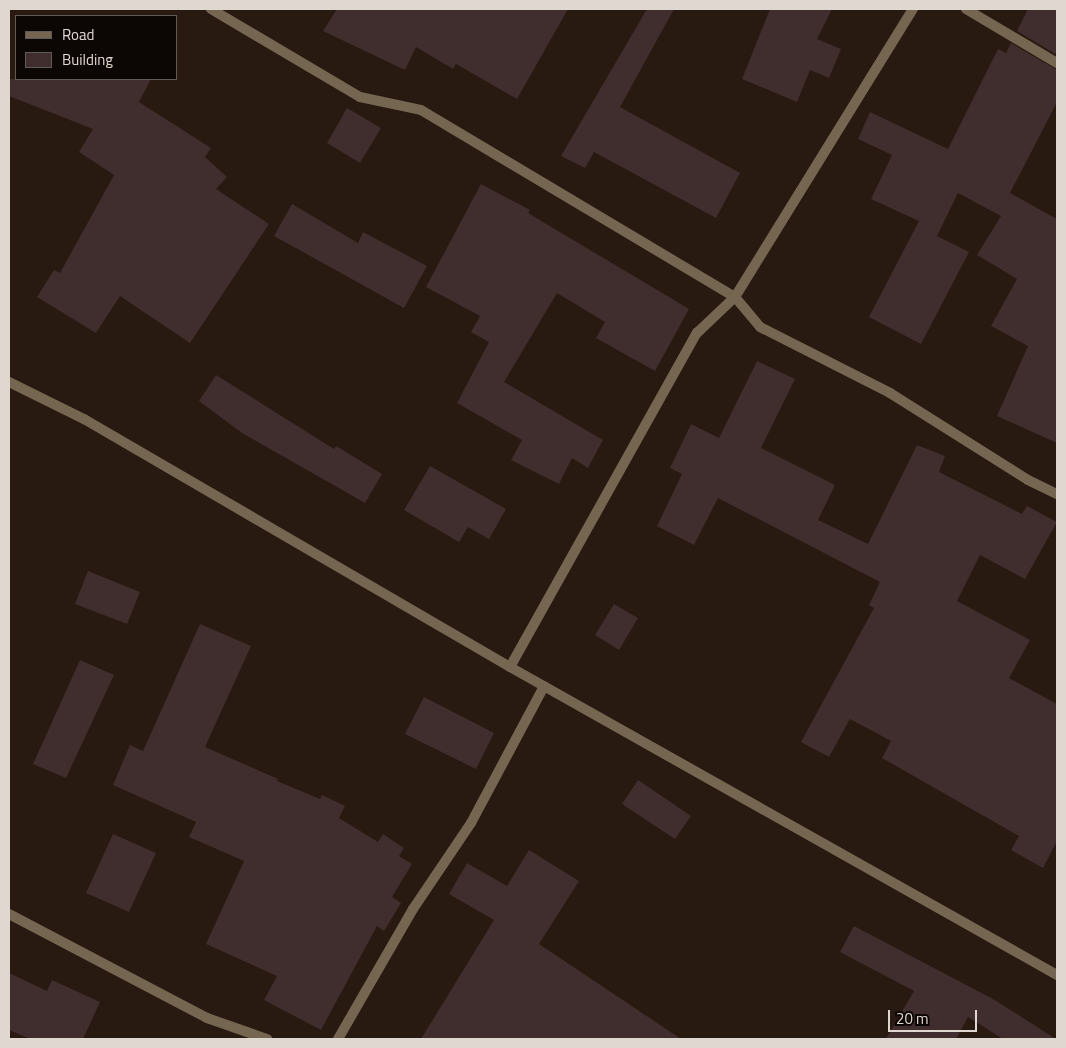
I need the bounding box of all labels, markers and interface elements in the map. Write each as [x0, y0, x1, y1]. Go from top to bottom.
legend [15, 15, 178, 80]
text: Road [62, 23, 94, 46]
text: Building [62, 48, 113, 71]
scale bar [891, 1000, 980, 1032]
text: 20 m [896, 1007, 929, 1030]

